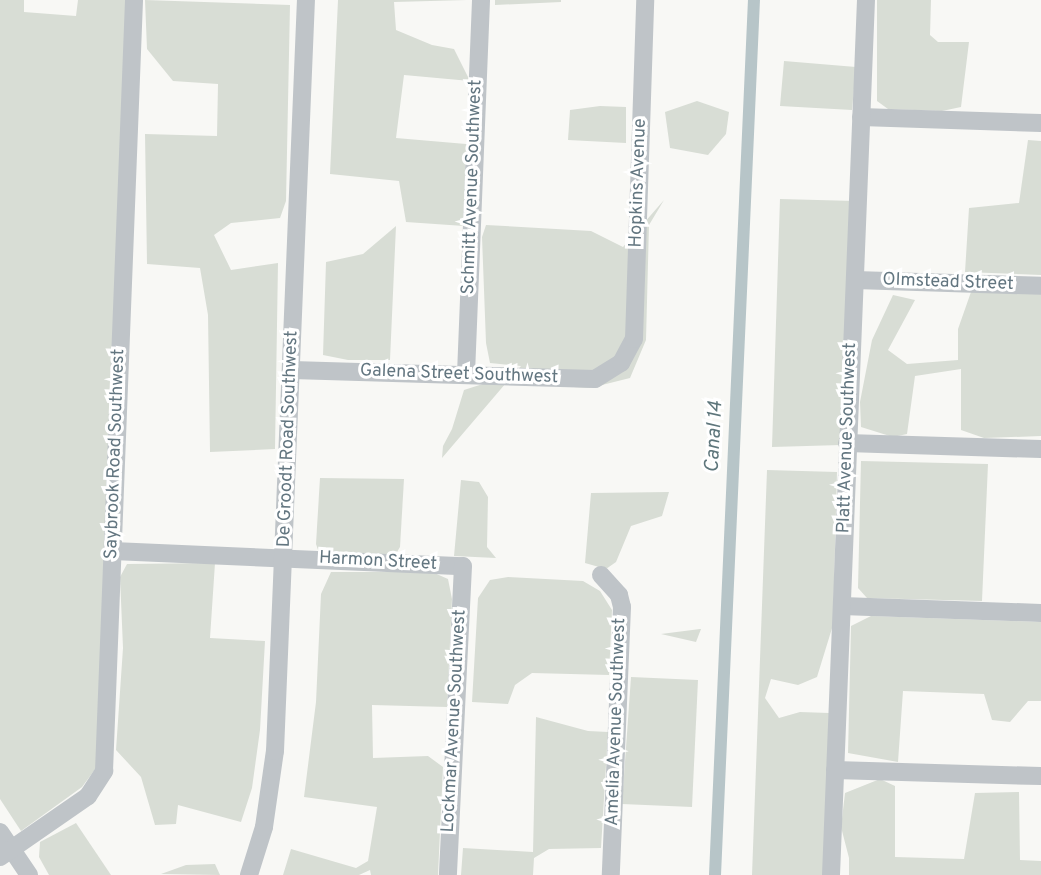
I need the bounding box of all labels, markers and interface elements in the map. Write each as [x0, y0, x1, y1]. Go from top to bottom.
street label: Schmitt Avenue Southwest [458, 79, 488, 295]
street label: Hopkins Avenue [626, 118, 652, 248]
street label: Olmstead Street [882, 270, 1014, 296]
street label: De Groodt Road Southwest [274, 330, 304, 548]
street label: Platt Avenue Southwest [834, 342, 862, 534]
street label: Saybrook Road Southwest [102, 348, 130, 560]
street label: Galena Street Southwest [359, 361, 559, 389]
water label: Canal 14 [701, 401, 729, 473]
street label: Harmon Street [318, 548, 438, 576]
street label: Lockmar Avenue Southwest [438, 609, 472, 833]
street label: Amelia Avenue Southwest [603, 617, 631, 827]

